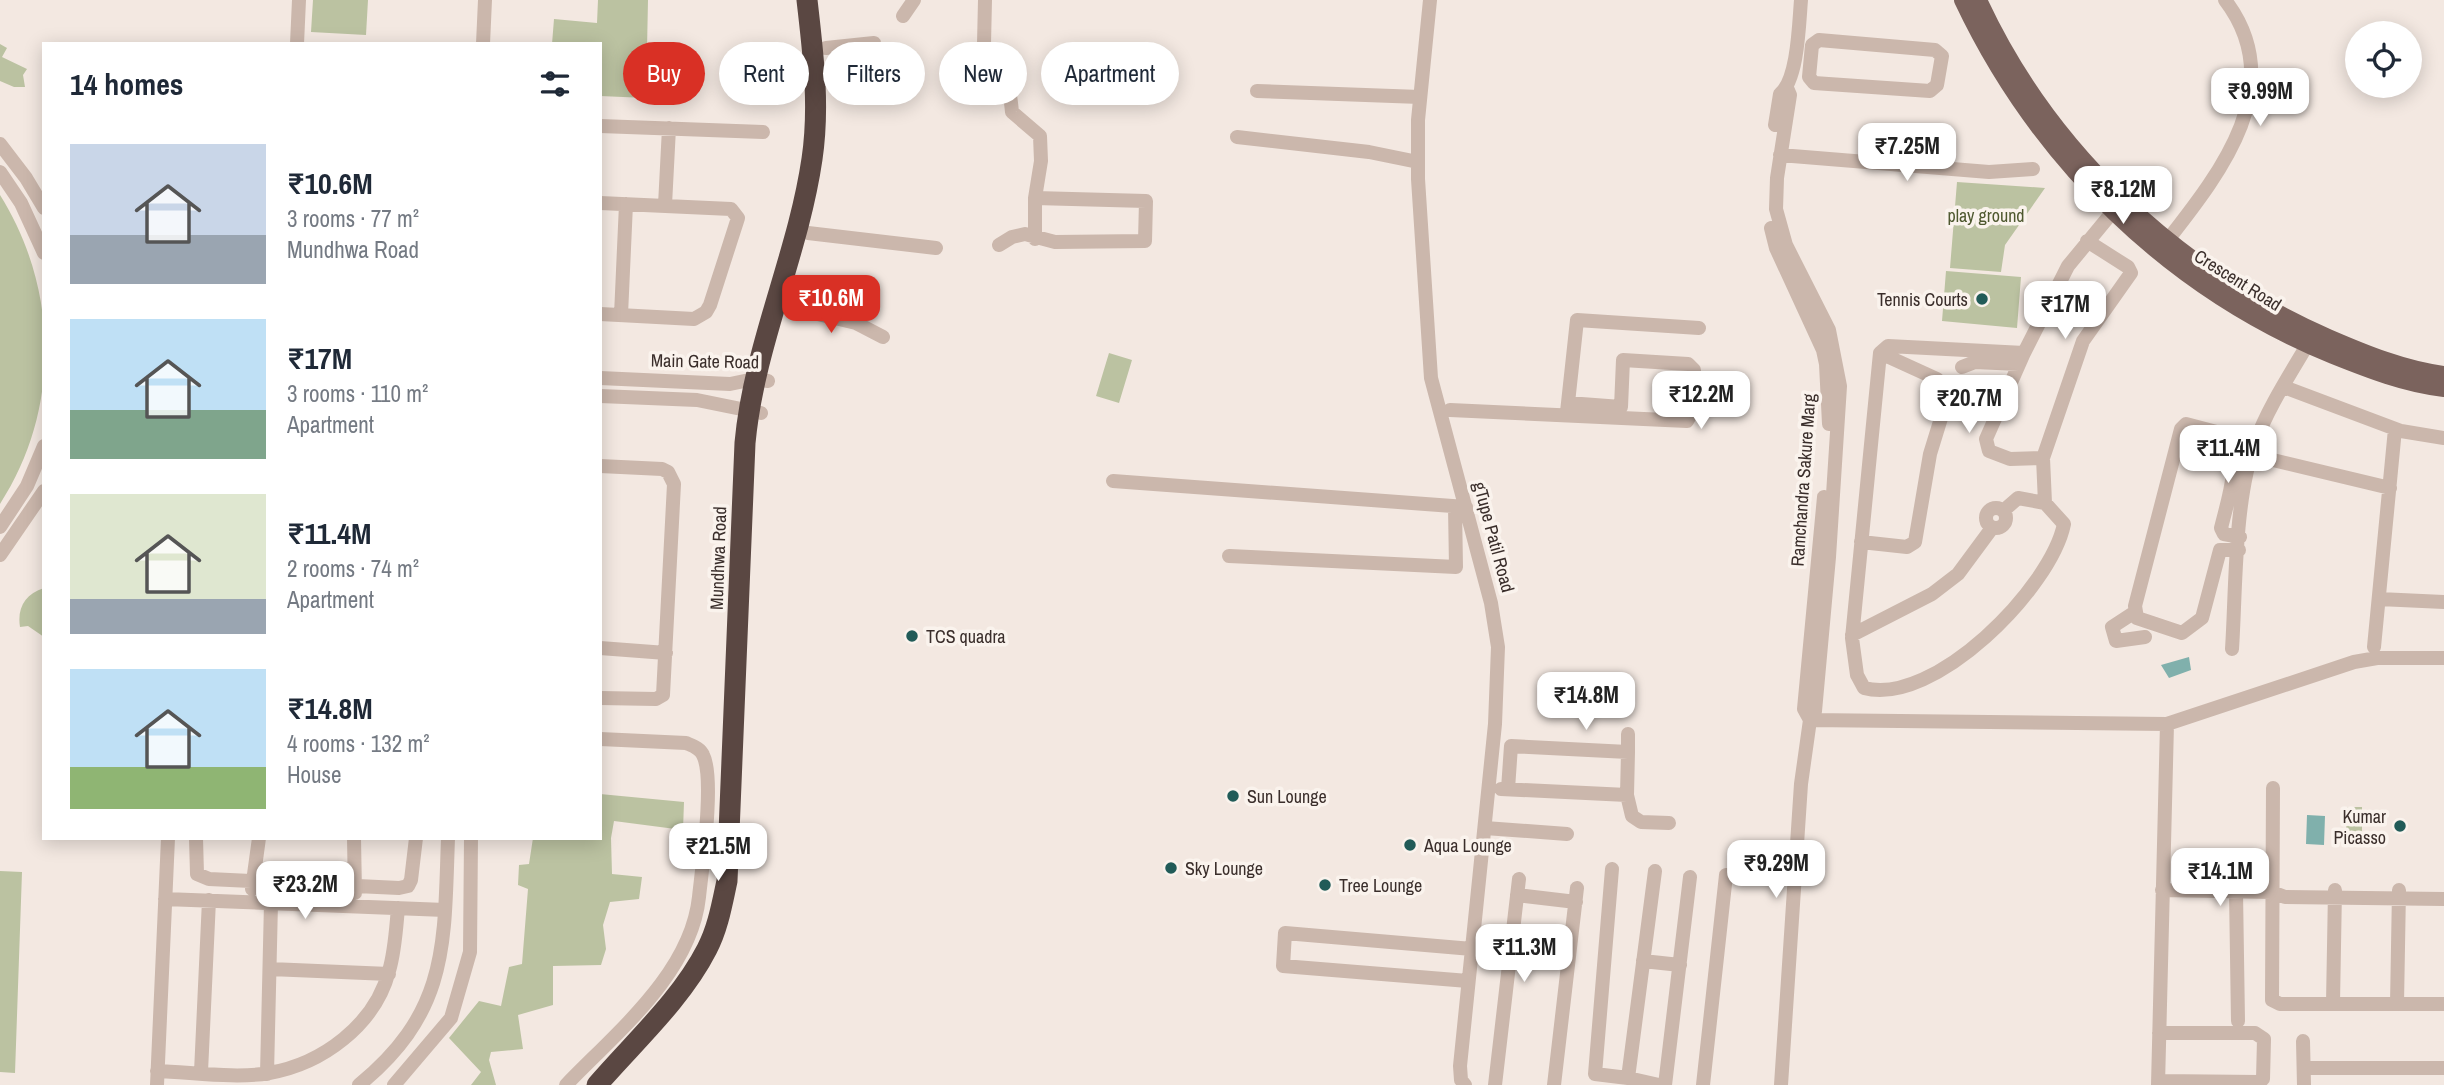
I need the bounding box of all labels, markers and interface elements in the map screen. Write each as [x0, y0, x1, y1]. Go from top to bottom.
map controls [2345, 21, 2422, 98]
button: locate [2345, 21, 2422, 98]
chip: Buy [623, 42, 705, 105]
chip: Rent [719, 42, 809, 105]
chip: Filters [823, 42, 925, 105]
chip: New [939, 42, 1027, 105]
chip: Apartment [1041, 42, 1179, 105]
text: 14 homes [70, 64, 184, 104]
icon: filters [536, 65, 574, 103]
pin: ₹9.99M [2203, 68, 2317, 128]
text: ₹9.99M [2227, 75, 2293, 106]
pin: ₹7.25M [1850, 124, 1964, 183]
text: ₹7.25M [1874, 130, 1940, 161]
text: ₹10.6M [287, 163, 373, 203]
pin: ₹8.12M [2066, 166, 2180, 226]
icon: home [126, 172, 210, 256]
text: ₹8.12M [2090, 173, 2156, 204]
text: 3 rooms · 77 m² [287, 203, 419, 234]
park label: play ground [1947, 203, 2025, 228]
text: Mundhwa Road [287, 234, 419, 265]
street label: Crescent Road [2190, 243, 2286, 317]
pin: ₹10.6M [774, 276, 888, 335]
text: ₹10.6M [798, 282, 864, 313]
pin: ₹17M [2024, 282, 2106, 341]
place label: Tennis Courts [1877, 287, 1968, 312]
text: ₹17M [2040, 288, 2090, 319]
marker: Tennis Courts [1974, 291, 1990, 307]
text: ₹17M [287, 338, 352, 378]
icon: home [126, 347, 210, 431]
street label: Main Gate Road [651, 348, 759, 374]
pin: ₹12.2M [1644, 372, 1758, 431]
pin: ₹20.7M [1912, 376, 2026, 435]
text: 3 rooms · 110 m² [287, 378, 428, 409]
text: ₹12.2M [1668, 378, 1734, 409]
text: ₹20.7M [1936, 382, 2002, 413]
street label: Ramchandra Sakure Marg [1784, 392, 1822, 567]
text: Apartment [287, 409, 374, 440]
pin: ₹11.4M [2171, 426, 2285, 485]
text: ₹11.4M [2196, 432, 2260, 463]
street label: gTupe Patil Road [1467, 479, 1521, 595]
street label: Mundhwa Road [704, 506, 732, 610]
text: ₹11.4M [287, 513, 371, 553]
icon: home [126, 522, 210, 606]
text: 2 rooms · 74 m² [287, 553, 419, 584]
text: Apartment [287, 584, 374, 615]
place label: TCS quadra [926, 624, 1006, 649]
marker: TCS quadra [904, 628, 920, 644]
pin: ₹14.8M [1529, 672, 1643, 732]
text: ₹14.8M [1553, 679, 1619, 710]
text: ₹14.8M [287, 688, 373, 728]
icon: home [126, 697, 210, 781]
text: 4 rooms · 132 m² [287, 728, 430, 759]
text: House [287, 759, 342, 790]
place label: Sun Lounge [1247, 784, 1327, 809]
marker: Sun Lounge [1225, 788, 1241, 804]
place label: Kumar Picasso [2333, 804, 2386, 850]
marker: Kumar Picasso [2392, 818, 2408, 834]
pin: ₹21.5M [661, 824, 775, 883]
text: ₹21.5M [685, 830, 751, 861]
place label: Aqua Lounge [1423, 833, 1512, 858]
marker: Aqua Lounge [1402, 837, 1418, 853]
pin: ₹9.29M [1719, 841, 1833, 900]
text: ₹9.29M [1743, 847, 1809, 878]
pin: ₹14.1M [2163, 848, 2277, 908]
text: ₹14.1M [2187, 855, 2253, 886]
place label: Sky Lounge [1185, 856, 1263, 881]
marker: Sky Lounge [1163, 860, 1179, 876]
pin: ₹23.2M [248, 862, 362, 921]
text: ₹23.2M [272, 868, 338, 899]
place label: Tree Lounge [1339, 873, 1422, 898]
marker: Tree Lounge [1317, 877, 1333, 893]
pin: ₹11.3M [1467, 925, 1581, 984]
text: ₹11.3M [1492, 931, 1556, 962]

